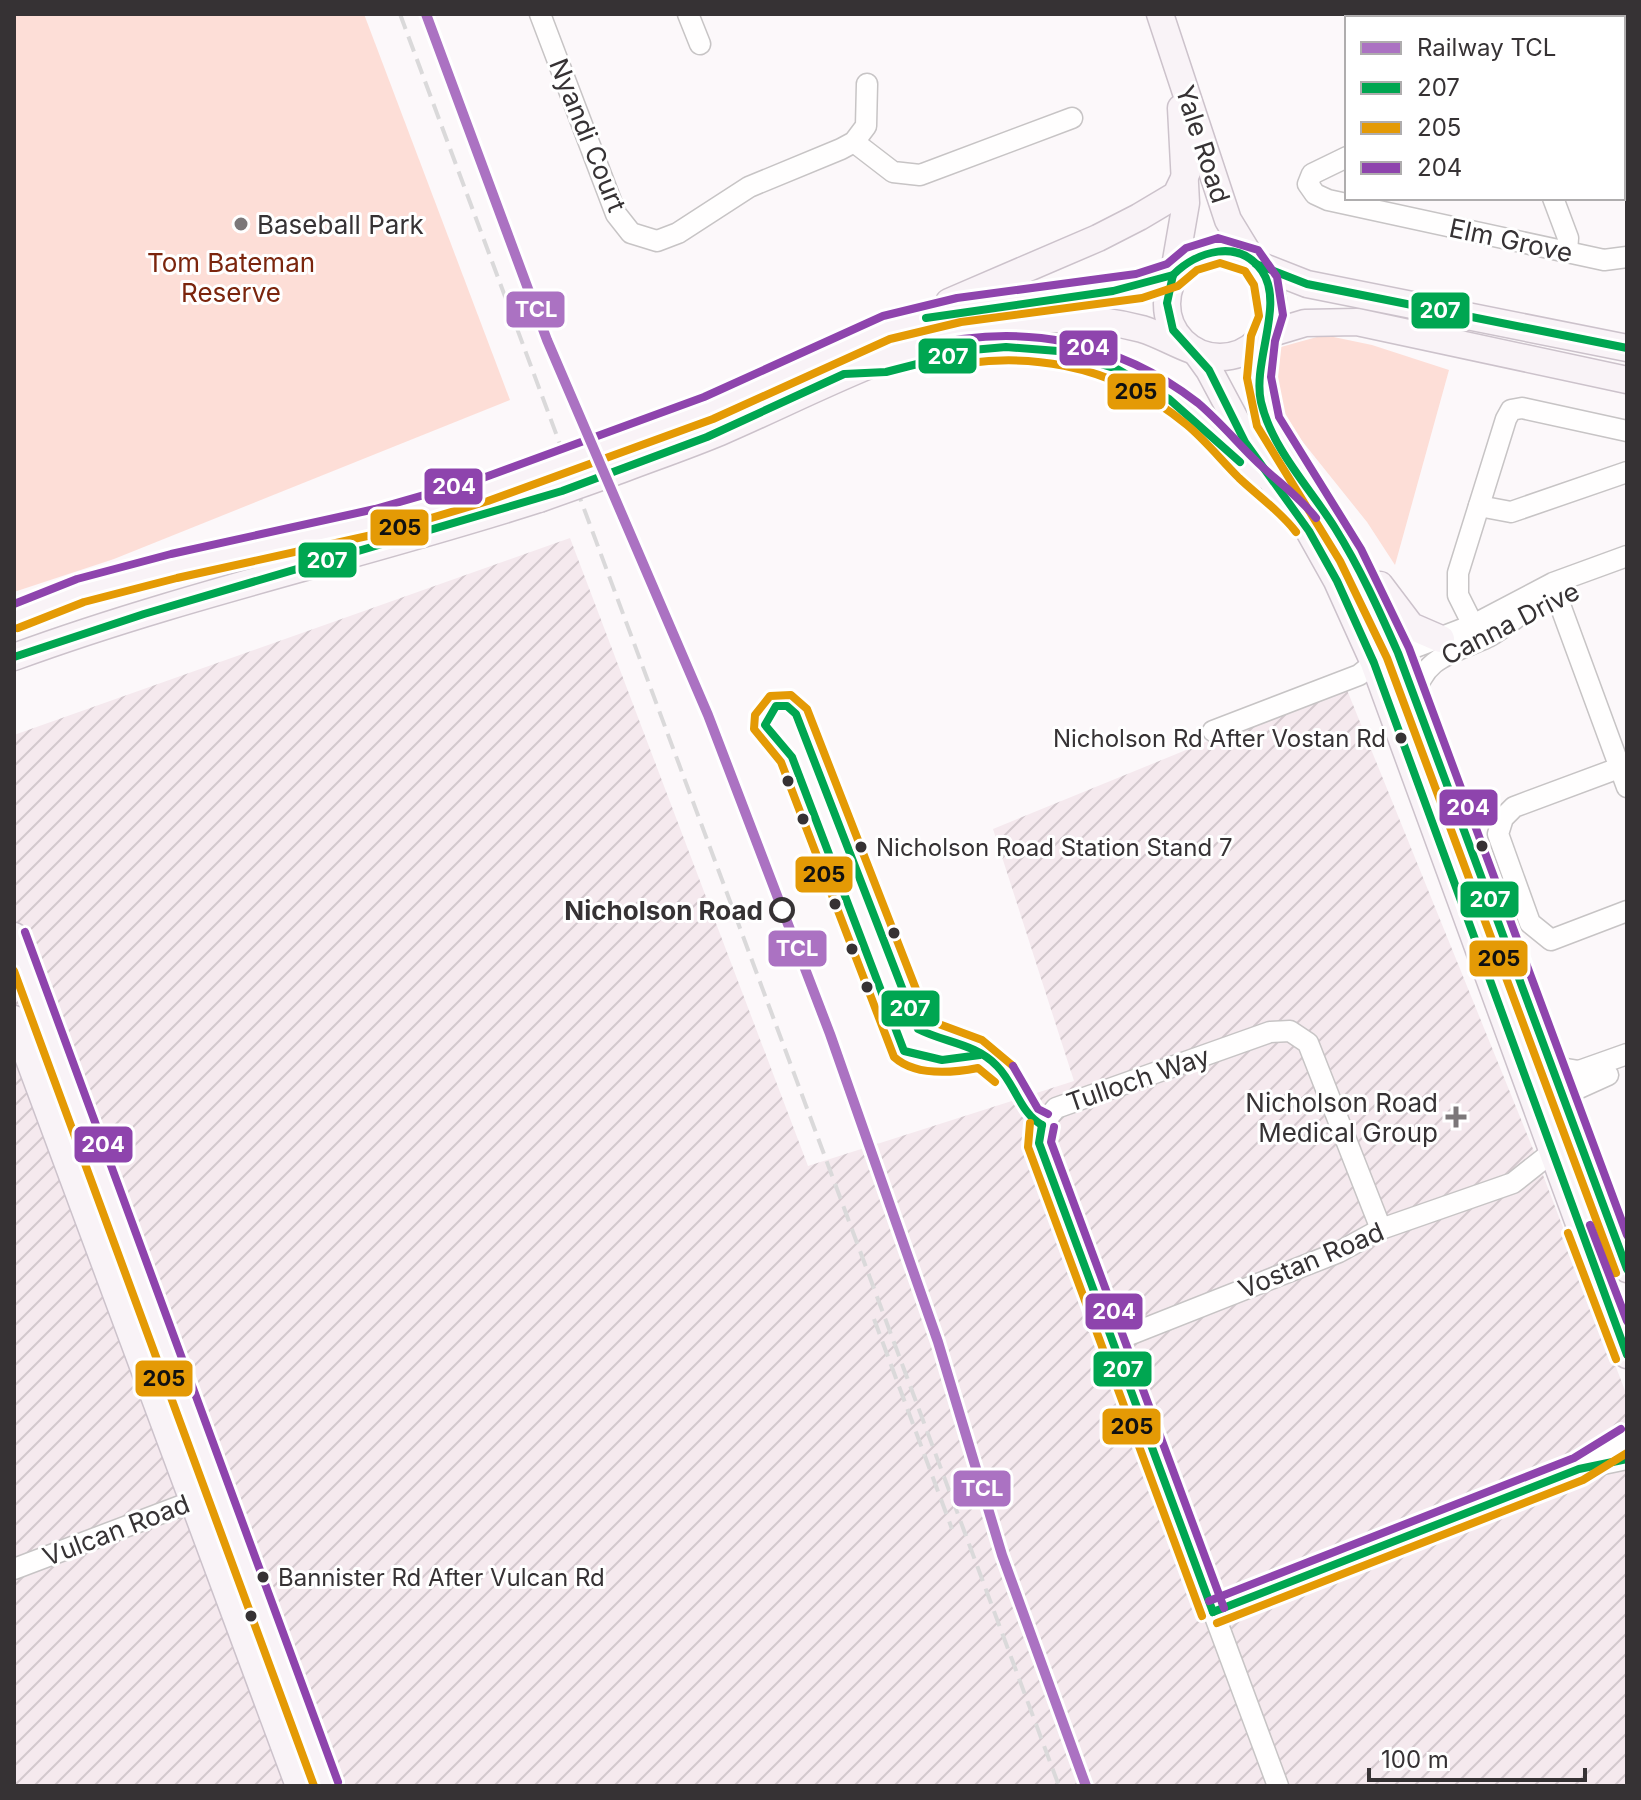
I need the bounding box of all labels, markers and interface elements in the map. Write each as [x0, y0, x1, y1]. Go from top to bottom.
legend [1345, 16, 1625, 200]
text: Railway TCL [1417, 33, 1556, 62]
street label: Nyandi Court [543, 54, 633, 216]
text: 207 [1417, 73, 1460, 102]
street label: Yale Road [1169, 81, 1237, 207]
text: 205 [1417, 113, 1461, 142]
text: 204 [1417, 153, 1462, 182]
place label: Baseball Park [257, 209, 424, 240]
street label: Elm Grove [1447, 212, 1575, 268]
marker: Baseball Park [232, 215, 250, 233]
park label: Tom Bateman Reserve [147, 247, 315, 308]
line badge: TCL [505, 290, 566, 329]
line badge: 207 [1410, 291, 1471, 330]
text: TCL [515, 296, 557, 322]
text: 207 [1419, 297, 1461, 323]
line badge: 204 [1058, 329, 1119, 367]
text: 204 [1066, 334, 1110, 360]
line badge: 207 [917, 337, 978, 375]
text: 207 [927, 343, 969, 369]
line badge: 205 [1106, 372, 1167, 411]
text: 205 [1115, 378, 1157, 404]
line badge: 204 [423, 467, 484, 506]
text: 204 [432, 473, 476, 499]
line badge: 205 [369, 508, 430, 547]
text: 205 [379, 514, 421, 540]
line badge: 207 [297, 541, 358, 579]
text: 207 [306, 547, 348, 573]
street label: Canna Drive [1436, 575, 1584, 671]
place label: Nicholson Rd After Vostan Rd [1053, 724, 1386, 753]
marker: Nicholson Rd After Vostan Rd [1393, 730, 1409, 746]
unlabelled marker [780, 773, 796, 789]
line badge: 204 [1438, 788, 1499, 827]
text: 204 [1446, 794, 1490, 820]
unlabelled marker [795, 811, 811, 827]
place label: Nicholson Road Station Stand 7 [876, 833, 1233, 862]
unlabelled marker [1474, 838, 1490, 854]
marker: Nicholson Road Station Stand 7 [853, 839, 869, 855]
line badge: 205 [794, 855, 854, 894]
text: 205 [803, 861, 845, 887]
line badge: 207 [1459, 880, 1520, 919]
text: 207 [1469, 886, 1511, 912]
place label: Nicholson Road [564, 895, 763, 926]
unlabelled marker [827, 896, 843, 912]
marker: Nicholson Road [770, 898, 794, 922]
unlabelled marker [886, 925, 902, 941]
line badge: TCL [767, 929, 828, 968]
text: TCL [776, 935, 818, 961]
line badge: 205 [1468, 939, 1529, 978]
unlabelled marker [844, 941, 860, 957]
text: 205 [1478, 945, 1520, 971]
unlabelled marker [859, 979, 875, 995]
line badge: 207 [880, 989, 941, 1028]
text: 207 [889, 995, 931, 1021]
street label: Tulloch Way [1062, 1040, 1214, 1118]
place label: Nicholson Road Medical Group [1245, 1087, 1438, 1148]
marker: Nicholson Road Medical Group [1445, 1106, 1467, 1128]
line badge: 204 [73, 1125, 134, 1164]
text: 204 [81, 1131, 125, 1157]
street label: Vostan Road [1234, 1216, 1388, 1304]
line badge: 204 [1084, 1292, 1144, 1331]
text: 204 [1092, 1298, 1136, 1324]
line badge: 207 [1092, 1350, 1153, 1388]
text: 207 [1102, 1356, 1144, 1382]
line badge: 205 [134, 1359, 194, 1398]
text: 205 [143, 1365, 185, 1391]
line badge: 205 [1101, 1407, 1162, 1446]
text: 205 [1111, 1413, 1153, 1439]
line badge: TCL [952, 1469, 1012, 1508]
text: TCL [961, 1475, 1003, 1501]
street label: Vulcan Road [38, 1488, 194, 1572]
place label: Bannister Rd After Vulcan Rd [278, 1563, 605, 1592]
marker: Bannister Rd After Vulcan Rd [255, 1569, 271, 1585]
unlabelled marker [243, 1608, 259, 1624]
scale bar [1369, 1732, 1585, 1782]
text: 100 m [1381, 1745, 1449, 1774]

